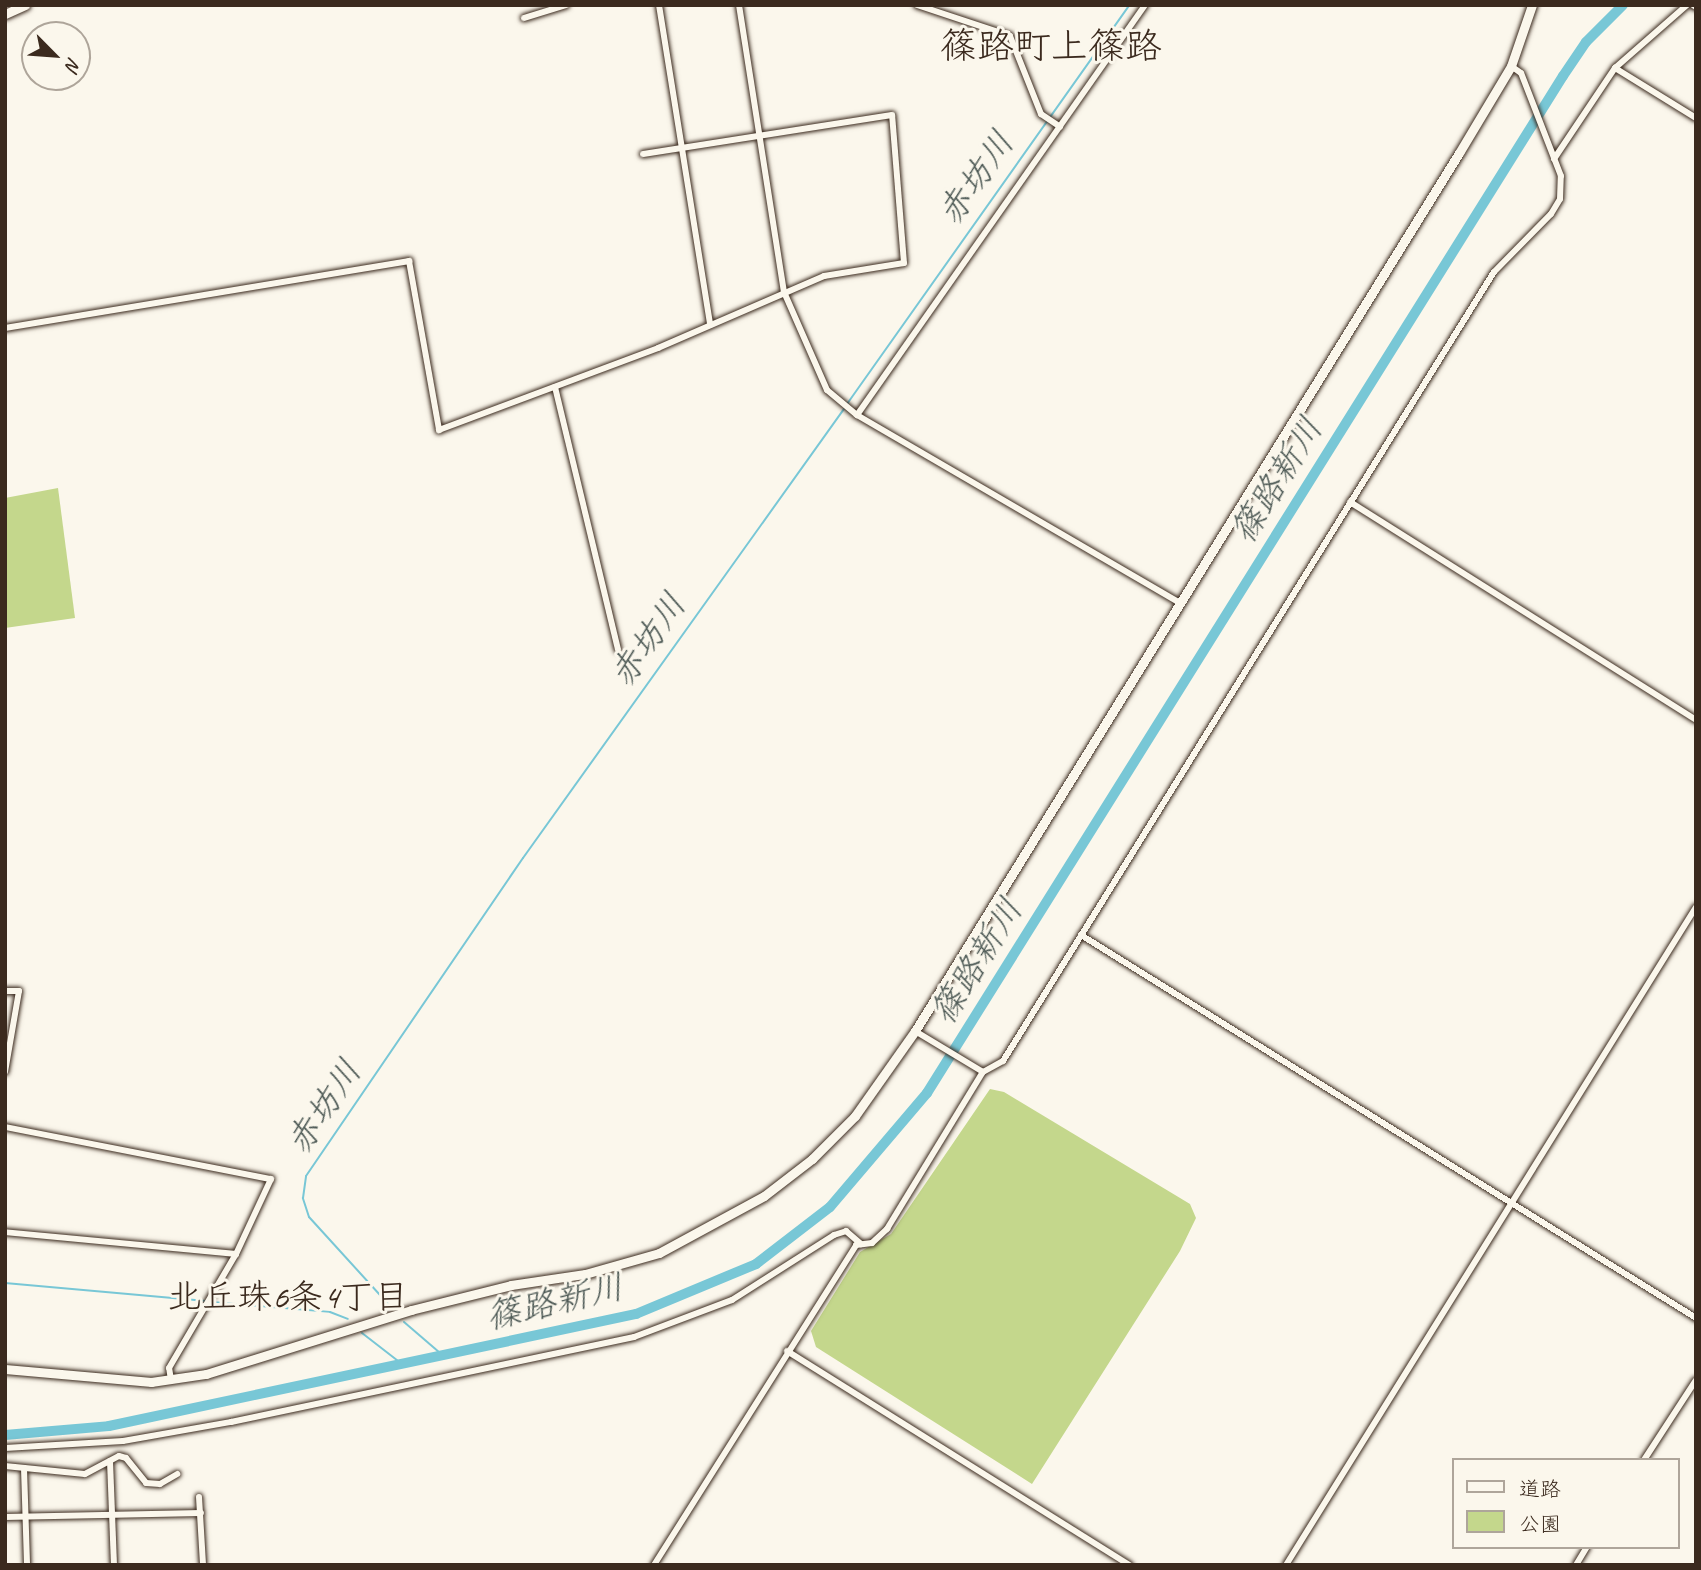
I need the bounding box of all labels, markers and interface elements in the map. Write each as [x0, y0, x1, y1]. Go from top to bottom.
north arrow [21, 21, 91, 91]
district label: 篠路町上篠路 [940, 24, 1162, 68]
text: N [60, 54, 87, 74]
water label: 赤坊川 [929, 123, 1023, 233]
water label: 篠路新川 [1222, 410, 1332, 550]
water label: 赤坊川 [601, 585, 695, 695]
water label: 篠路新川 [922, 891, 1032, 1031]
water label: 赤坊川 [277, 1052, 371, 1162]
water label: 篠路新川 [482, 1266, 628, 1338]
district label: 北丘珠6条4丁目 [167, 1276, 409, 1318]
legend [1452, 1458, 1680, 1549]
text: 道路 [1519, 1476, 1561, 1502]
text: 公園 [1519, 1511, 1561, 1537]

